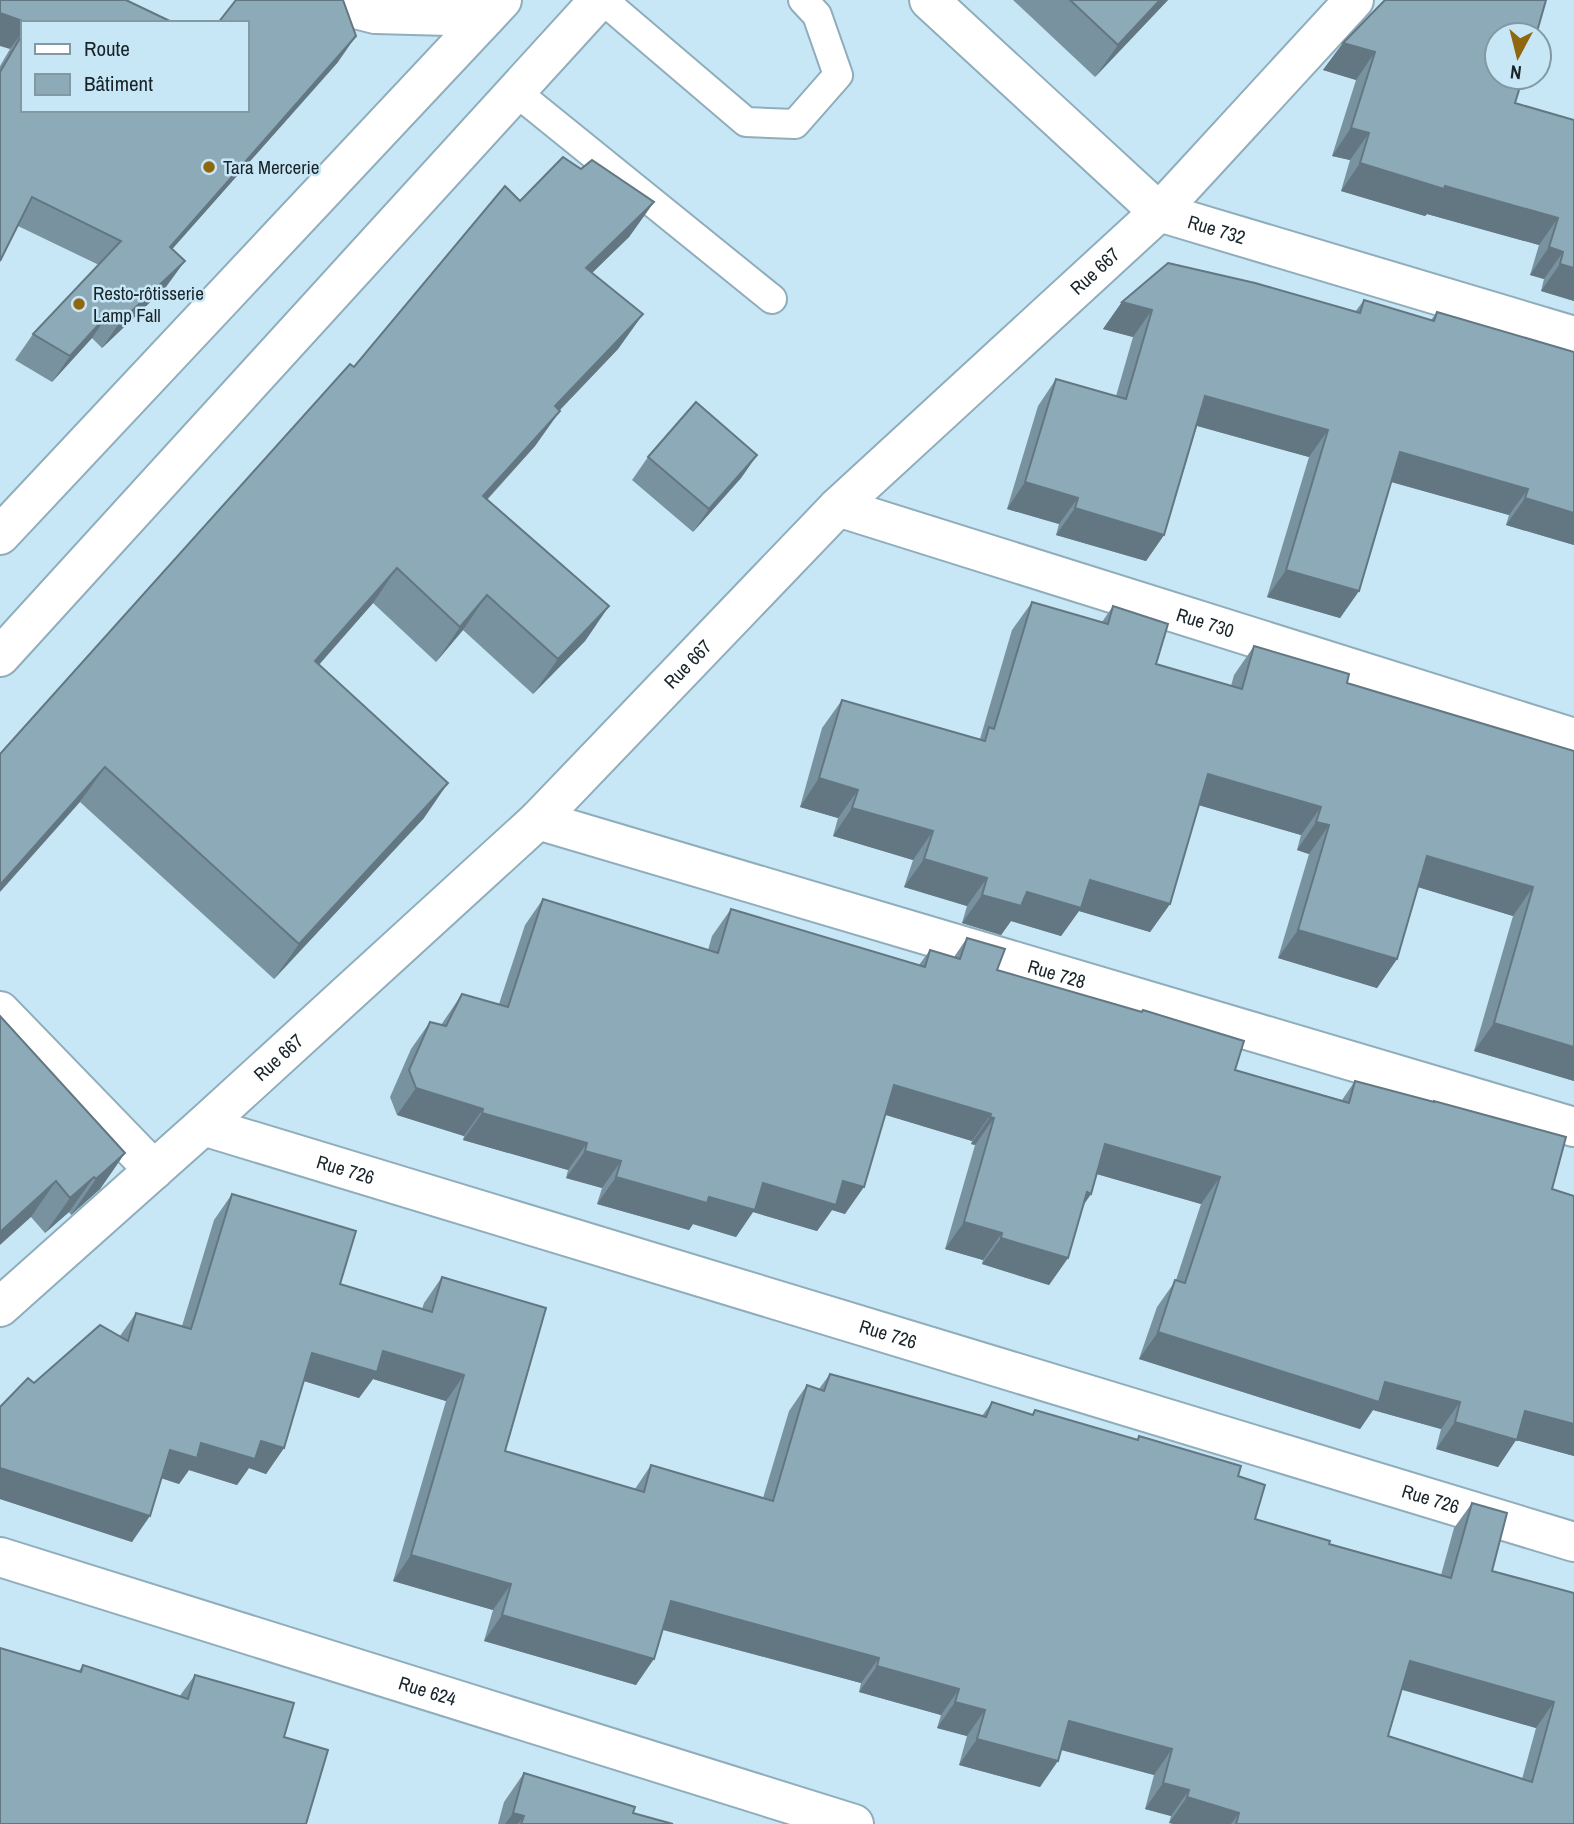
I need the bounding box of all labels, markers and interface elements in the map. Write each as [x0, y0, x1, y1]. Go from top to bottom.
legend [21, 21, 248, 112]
north arrow [1483, 21, 1553, 91]
text: Route [84, 34, 130, 63]
text: N [1509, 59, 1523, 86]
text: Bâtiment [84, 69, 153, 98]
place label: Tara Mercerie [223, 154, 319, 180]
marker: Tara Mercerie [201, 159, 217, 175]
street label: Rue 732 [1185, 208, 1249, 250]
street label: Rue 667 [1064, 241, 1126, 301]
place label: Resto-rôtisserie Lamp Fall [93, 280, 204, 328]
marker: Resto-rôtisserie Lamp Fall [71, 296, 87, 312]
street label: Rue 730 [1173, 601, 1237, 644]
street label: Rue 667 [658, 633, 718, 694]
street label: Rue 728 [1025, 953, 1089, 995]
street label: Rue 667 [248, 1027, 309, 1087]
street label: Rue 726 [314, 1148, 378, 1190]
street label: Rue 726 [856, 1313, 920, 1355]
street label: Rue 726 [1399, 1478, 1463, 1520]
street label: Rue 624 [396, 1669, 460, 1712]

